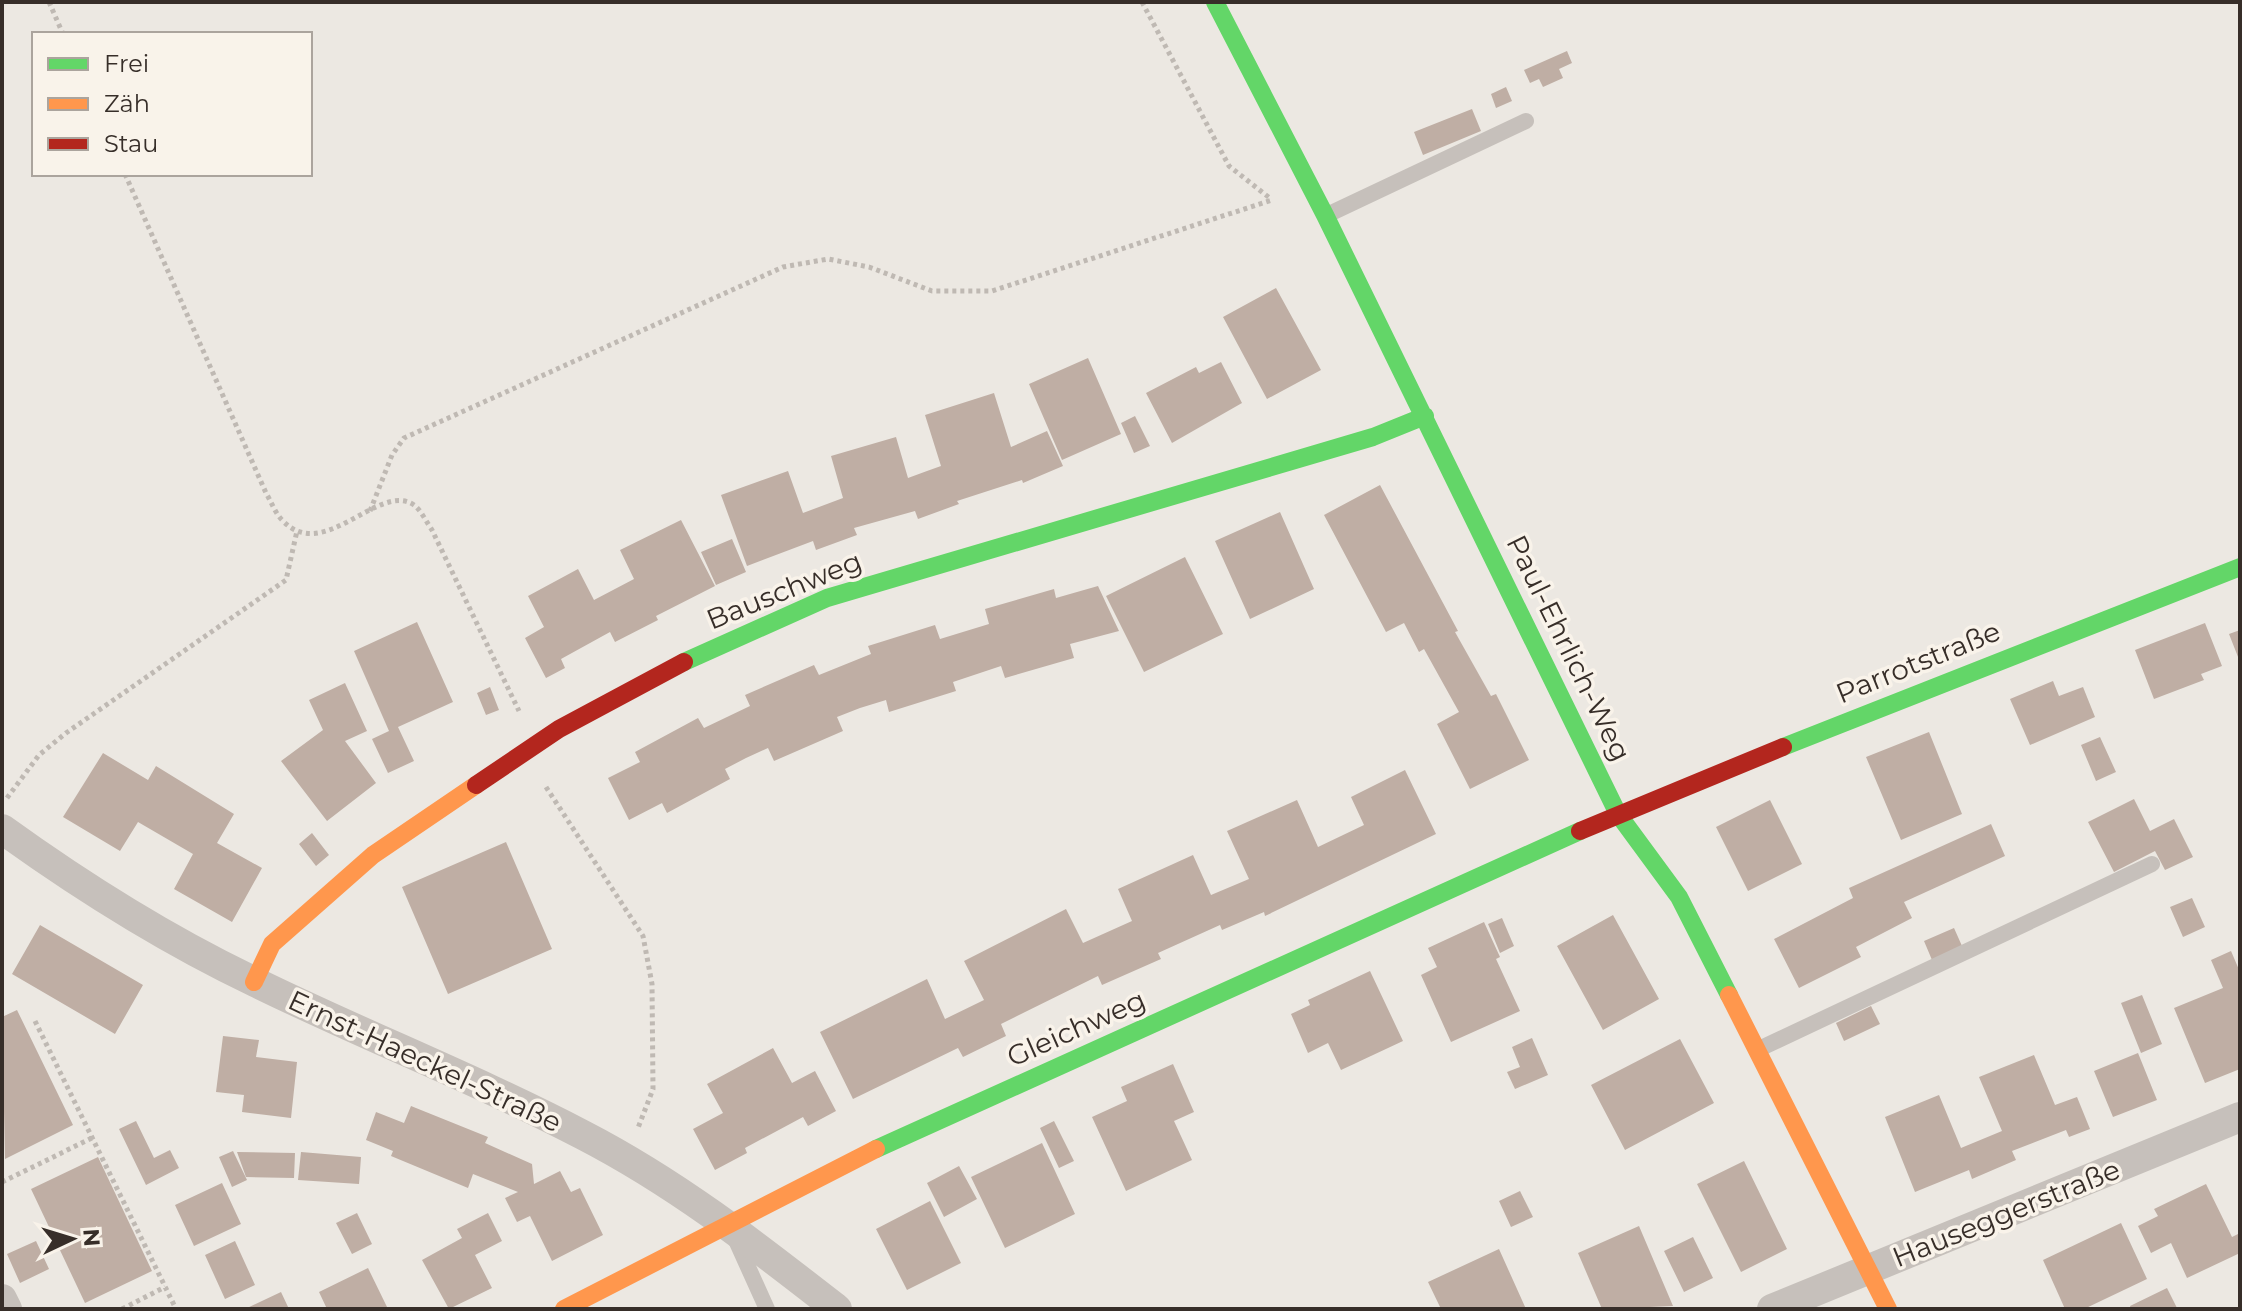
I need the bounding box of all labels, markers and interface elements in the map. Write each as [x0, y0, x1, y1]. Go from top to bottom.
legend [32, 32, 312, 176]
text: Frei [104, 49, 149, 78]
text: Zäh [104, 89, 150, 118]
text: Stau [104, 129, 158, 158]
street label: Paul-Ehrlich-Weg [1500, 529, 1638, 767]
street label: Bauschweg [701, 543, 867, 637]
street label: Parrotstraße [1831, 614, 2005, 710]
street label: Gleichweg [1001, 982, 1151, 1074]
street label: Ernst-Haeckel-Straße [283, 983, 567, 1139]
street label: Hauseggerstraße [1887, 1152, 2125, 1274]
north arrow [32, 1199, 112, 1279]
text: N [77, 1228, 106, 1247]

